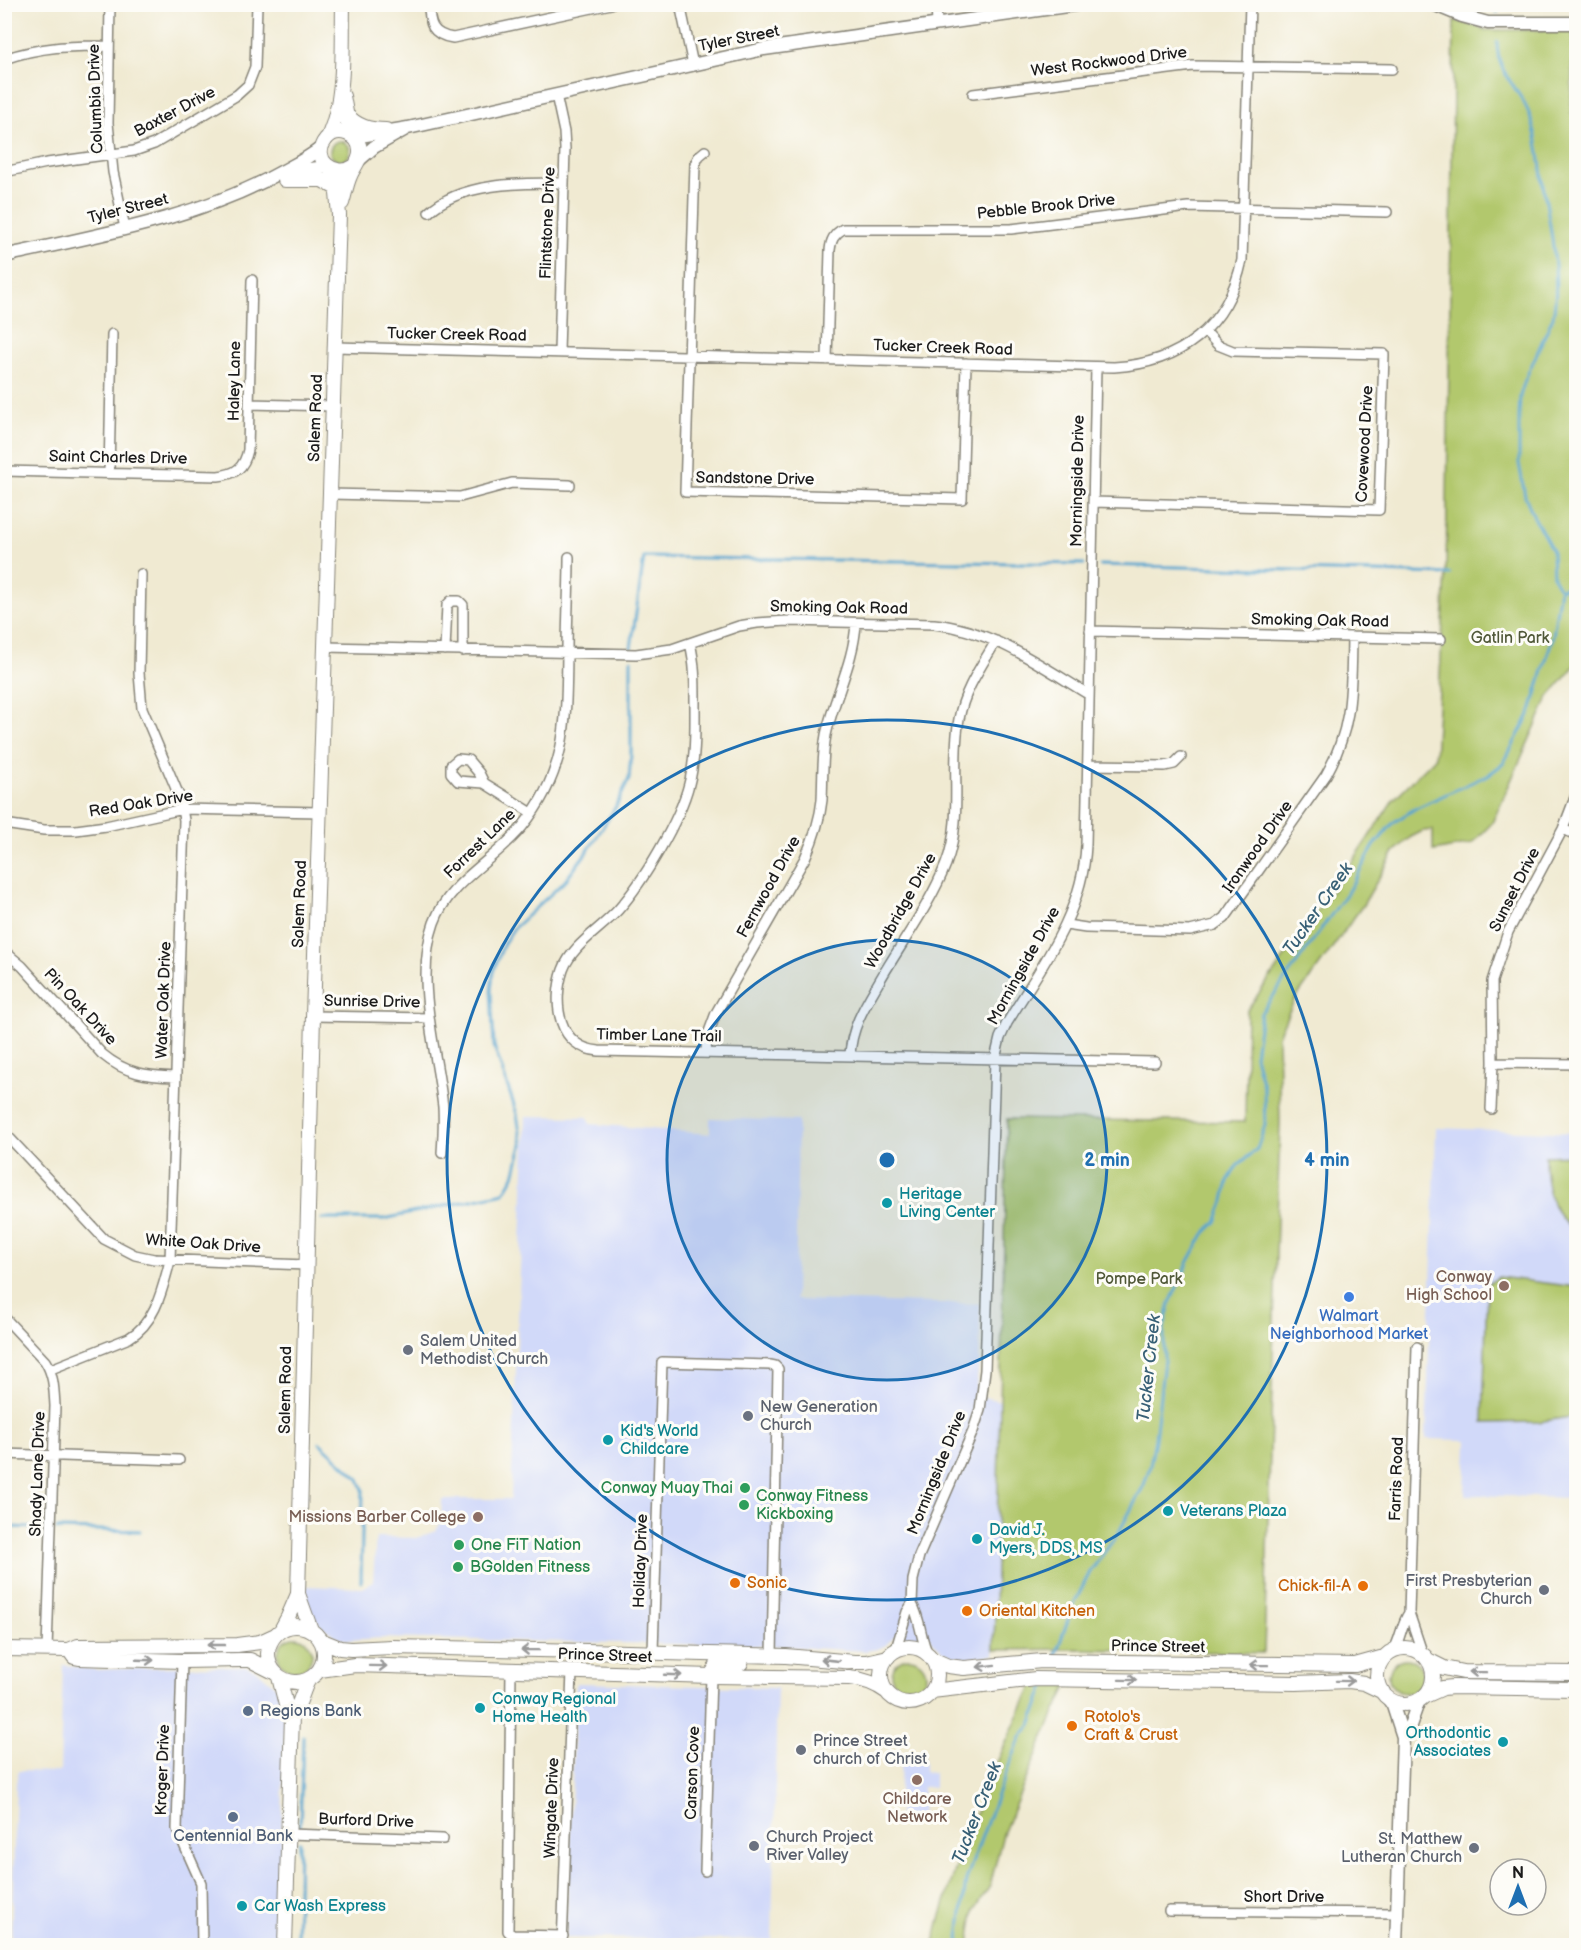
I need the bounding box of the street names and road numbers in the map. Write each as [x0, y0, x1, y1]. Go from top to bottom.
street label: Tyler Street [697, 22, 781, 56]
street label: Columbia Drive [85, 43, 107, 154]
street label: West Rockwood Drive [1030, 43, 1189, 81]
street label: Baxter Drive [131, 82, 219, 141]
street label: Flintstone Drive [537, 166, 559, 280]
street label: Tyler Street [86, 190, 170, 228]
street label: Pebble Brook Drive [976, 190, 1116, 224]
street label: Tucker Creek Road [387, 324, 527, 346]
street label: Tucker Creek Road [873, 336, 1013, 360]
street label: Haley Lane [225, 340, 245, 421]
street label: Salem Road [305, 374, 327, 462]
street label: Covewood Drive [1352, 384, 1378, 503]
street label: Morningside Drive [1067, 414, 1089, 547]
street label: Saint Charles Drive [49, 447, 188, 469]
street label: Sandstone Drive [695, 468, 815, 490]
street label: Smoking Oak Road [770, 597, 908, 619]
street label: Smoking Oak Road [1251, 610, 1389, 632]
street label: Red Oak Drive [88, 786, 195, 822]
street label: Ironwood Drive [1219, 797, 1297, 897]
street label: Forrest Lane [440, 805, 520, 883]
street label: Fernwood Drive [733, 832, 805, 941]
street label: Sunset Drive [1486, 844, 1545, 935]
street label: Woodbridge Drive [861, 849, 941, 972]
street label: Salem Road [289, 860, 311, 948]
street label: Morningside Drive [984, 903, 1065, 1028]
street label: Water Oak Drive [152, 940, 176, 1059]
street label: Pin Oak Drive [40, 965, 121, 1050]
street label: Sunrise Drive [324, 992, 421, 1012]
street label: Timber Lane Trail [596, 1025, 722, 1047]
street label: White Oak Drive [145, 1230, 262, 1258]
street label: Salem Road [276, 1346, 296, 1434]
street label: Morningside Drive [903, 1408, 971, 1538]
street label: Shady Lane Drive [26, 1410, 50, 1537]
street label: Farris Road [1386, 1437, 1408, 1521]
street label: Holiday Drive [630, 1513, 652, 1609]
street label: Prince Street [1111, 1637, 1206, 1657]
street label: Prince Street [557, 1645, 653, 1667]
street label: Kroger Drive [152, 1724, 174, 1816]
street label: Carson Cove [682, 1725, 704, 1820]
street label: Wingate Drive [541, 1757, 563, 1859]
street label: Burford Drive [318, 1810, 415, 1832]
street label: Short Drive [1244, 1888, 1325, 1907]

